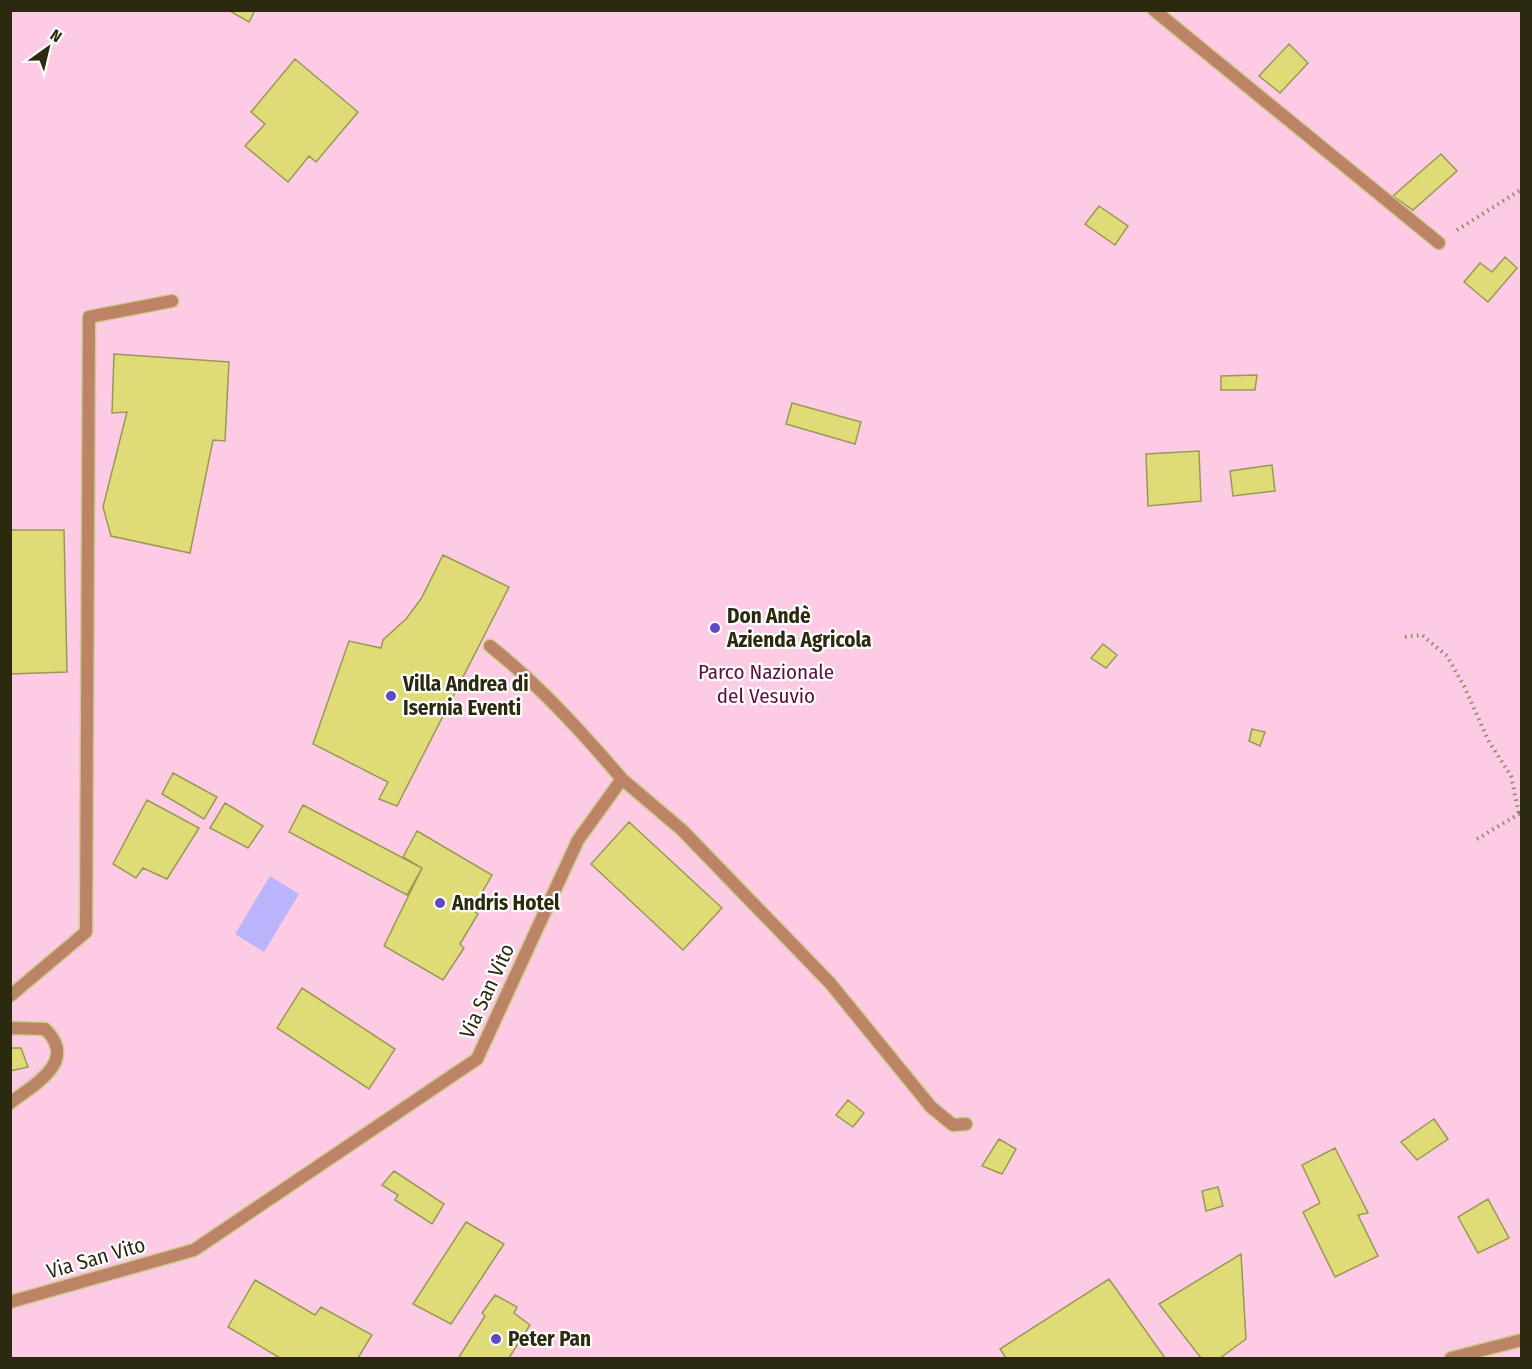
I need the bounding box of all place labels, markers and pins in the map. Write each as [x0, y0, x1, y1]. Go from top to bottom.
place label: Don Andè Azienda Agricola [726, 603, 872, 653]
marker: Don Andè Azienda Agricola [708, 621, 722, 635]
place label: Villa Andrea di Isernia Eventi [402, 671, 529, 721]
marker: Villa Andrea di Isernia Eventi [384, 689, 398, 703]
place label: Andris Hotel [451, 890, 560, 916]
marker: Andris Hotel [433, 896, 447, 910]
place label: Peter Pan [508, 1326, 591, 1352]
marker: Peter Pan [489, 1332, 503, 1346]

